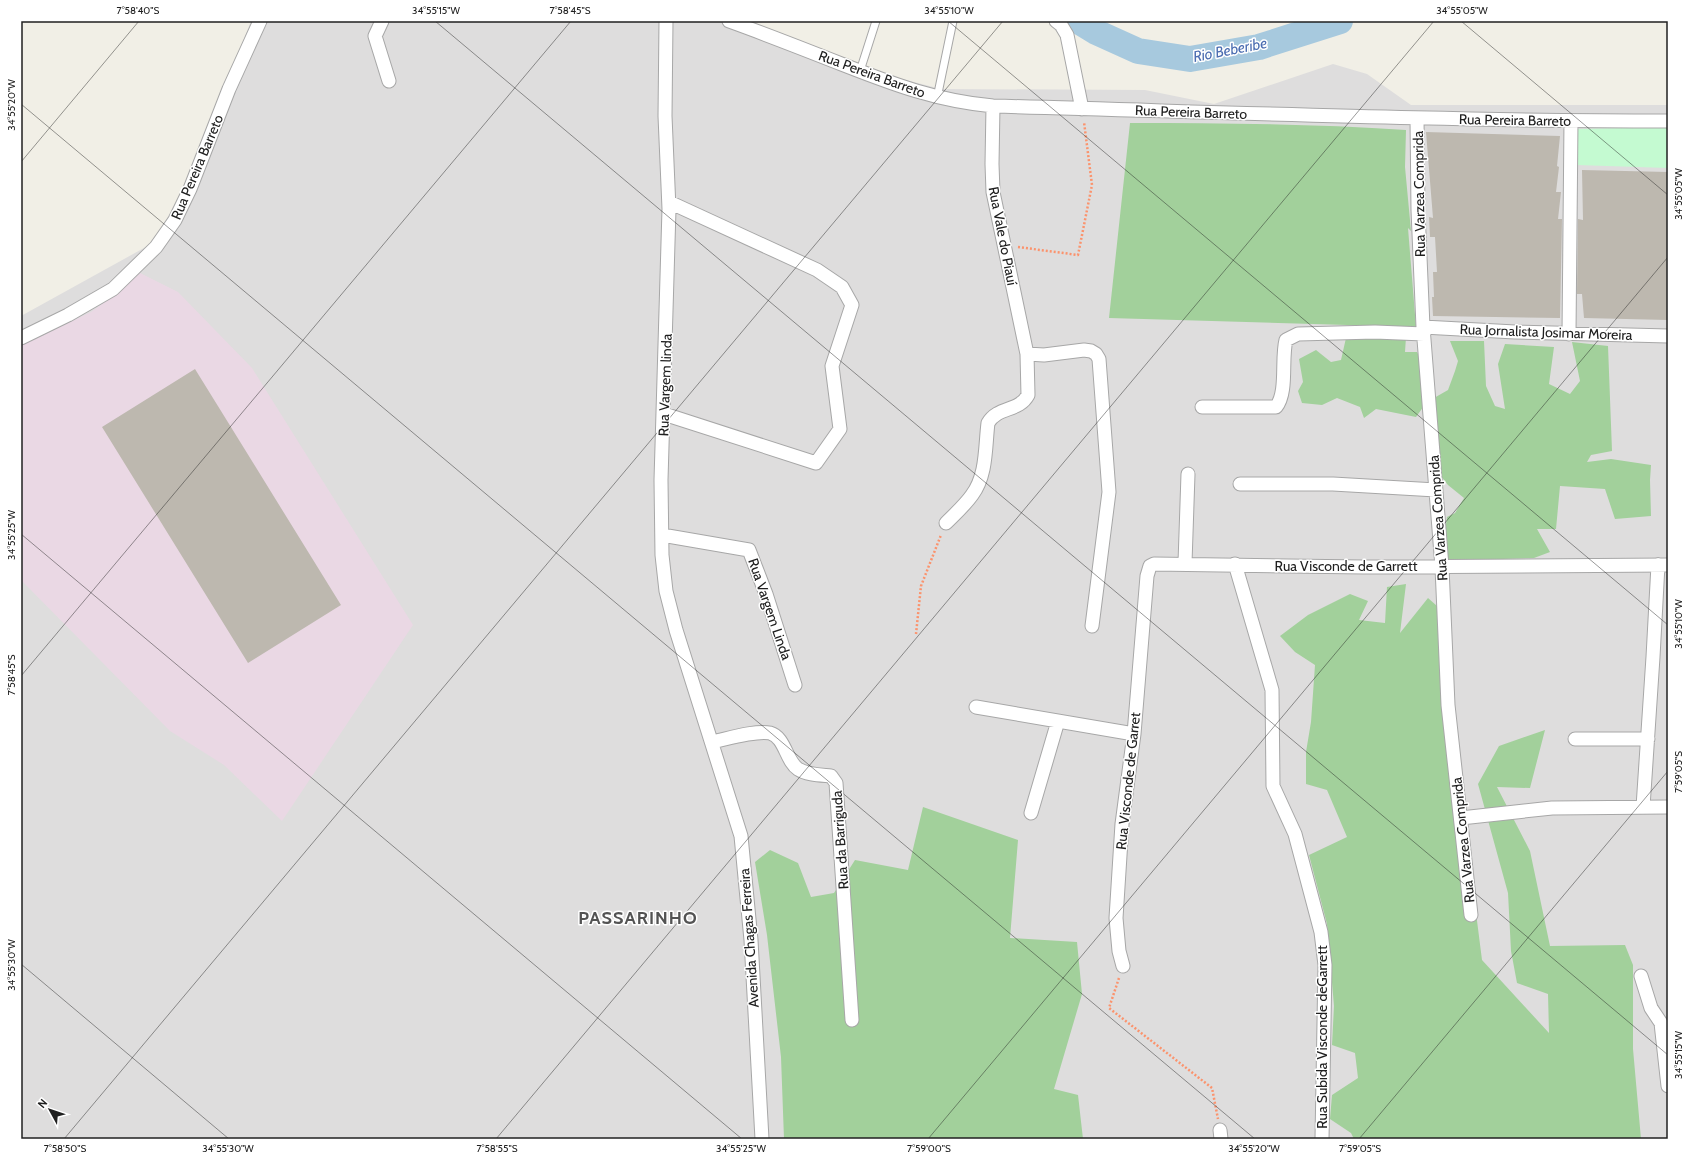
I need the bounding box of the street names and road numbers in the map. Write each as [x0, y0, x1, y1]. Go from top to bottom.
street label: Rua Pereira Barreto [816, 46, 928, 102]
street label: Rua Pereira Barreto [1135, 101, 1248, 123]
street label: Rua Pereira Barreto [1459, 110, 1572, 130]
street label: Rua Pereira Barreto [167, 112, 227, 222]
street label: Rua Varzea Comprida [1409, 130, 1429, 257]
street label: Rua Vale do Piauí [985, 185, 1021, 287]
street label: Rua Jornalista Josimar Moreira [1459, 320, 1633, 344]
street label: Rua Vargem linda [654, 333, 676, 437]
street label: Rua Varzea Comprida [1425, 454, 1451, 582]
street label: Rua Vargem Linda [744, 556, 796, 662]
street label: Rua Visconde de Garrett [1275, 557, 1418, 575]
street label: Rua Visconde de Garret [1112, 711, 1144, 851]
street label: Rua Varzea Comprida [1447, 776, 1479, 904]
street label: Rua da Barriguda [828, 790, 852, 890]
street label: Avenida Chagas Ferreira [735, 867, 763, 1008]
street label: Rua Subida Visconde deGarrett [1313, 945, 1331, 1129]

